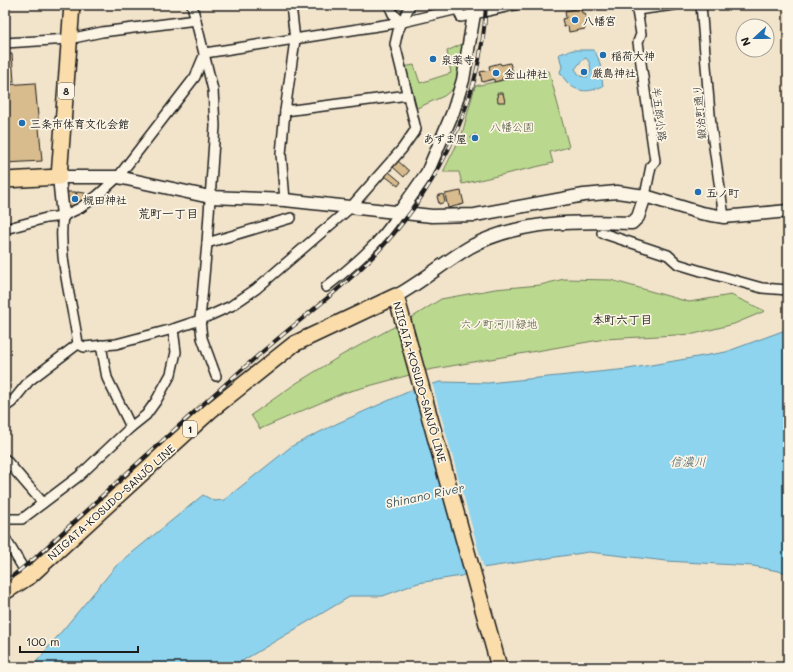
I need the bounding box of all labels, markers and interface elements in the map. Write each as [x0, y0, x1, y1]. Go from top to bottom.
place label: 八幡宮 [583, 13, 616, 28]
marker: 八幡宮 [570, 15, 580, 25]
north arrow [735, 18, 775, 58]
text: N [737, 35, 754, 49]
place label: 稲荷大神 [611, 48, 655, 63]
marker: 稲荷大神 [598, 50, 608, 60]
place label: 泉薬寺 [441, 52, 474, 67]
marker: 泉薬寺 [428, 54, 438, 64]
place label: 厳島神社 [592, 65, 636, 80]
place label: 金山神社 [504, 66, 548, 81]
marker: 厳島神社 [579, 67, 589, 77]
marker: 金山神社 [491, 68, 501, 78]
road number: 8 [58, 83, 74, 99]
street label: 鍛治町通り [689, 84, 709, 140]
street label: 半五郎小路 [649, 86, 671, 142]
place label: 三条市体育文化会館 [30, 116, 129, 131]
marker: 三条市体育文化会館 [17, 118, 27, 128]
park label: 八幡公園 [490, 119, 534, 134]
place label: あずま屋 [423, 131, 467, 146]
marker: あずま屋 [470, 133, 480, 143]
place label: 五ノ町 [706, 185, 740, 200]
marker: 五ノ町 [693, 187, 703, 197]
place label: 槻田神社 [83, 192, 127, 207]
marker: 槻田神社 [70, 194, 80, 204]
district label: 荒町一丁目 [138, 205, 198, 221]
street label: NIIGATA-KOSUDO-SANJŌ LINE [390, 300, 450, 464]
district label: 本町六丁目 [592, 311, 652, 327]
park label: 六ノ町河川緑地 [461, 316, 538, 331]
road number: 1 [183, 421, 197, 437]
street label: NIIGATA-KOSUDO-SANJŌ LINE [44, 441, 178, 563]
water label: 信濃川 [670, 453, 706, 469]
water label: Shinano River [384, 479, 466, 511]
scale bar [20, 628, 138, 654]
text: 100 m [26, 633, 60, 649]

